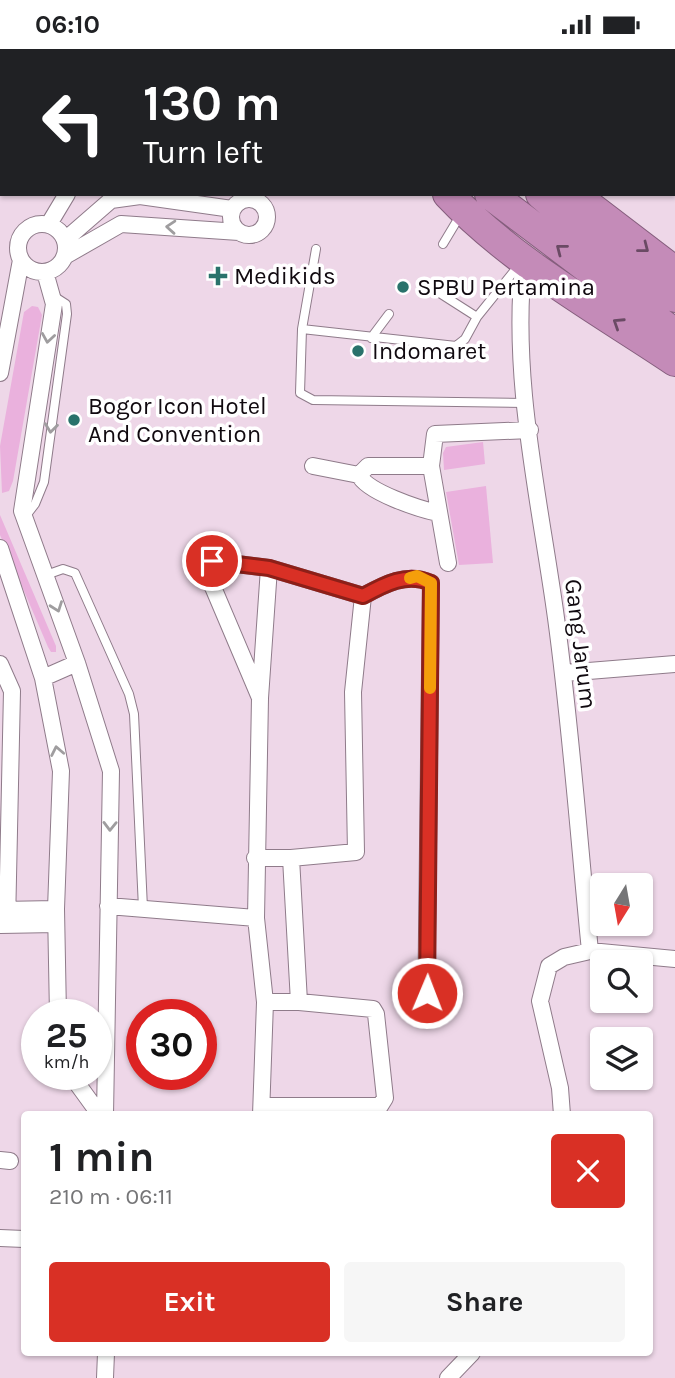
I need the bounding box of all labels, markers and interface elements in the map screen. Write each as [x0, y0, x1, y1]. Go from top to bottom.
text: 06:10 [35, 9, 100, 40]
text: 130 m [143, 75, 281, 132]
icon: left [28, 77, 119, 168]
text: Turn left [143, 134, 263, 171]
one-way arrow [165, 220, 176, 235]
one-way arrow [636, 240, 648, 253]
one-way arrow [557, 245, 569, 258]
place label: Medikids [234, 262, 336, 290]
marker: Medikids [208, 266, 228, 286]
place label: SPBU Pertamina [417, 273, 595, 301]
marker: SPBU Pertamina [395, 279, 411, 295]
one-way arrow [613, 319, 626, 332]
one-way arrow [41, 332, 56, 344]
place label: Indomaret [372, 337, 486, 365]
marker: Indomaret [350, 343, 366, 359]
place label: Bogor Icon Hotel And Convention [88, 392, 267, 448]
marker: Bogor Icon Hotel And Convention [66, 412, 82, 428]
one-way arrow [44, 422, 59, 434]
pin [182, 531, 242, 591]
icon: arrive [193, 542, 231, 580]
street label: Gang Jarum [559, 577, 603, 711]
one-way arrow [49, 600, 63, 612]
one-way arrow [51, 745, 66, 757]
one-way arrow [102, 820, 117, 831]
north arrow [590, 873, 653, 936]
map controls [590, 873, 653, 1090]
button: search [590, 950, 653, 1013]
position arrow [390, 956, 464, 1030]
speed limit sign: 30 [126, 999, 217, 1090]
text: 25 [46, 1015, 87, 1056]
button: layers [590, 1027, 653, 1090]
text: km/h [44, 1051, 89, 1073]
text: 1 min [49, 1132, 154, 1182]
button: close [551, 1134, 625, 1208]
text: 210 m · 06:11 [49, 1183, 173, 1210]
button: Exit [49, 1262, 330, 1342]
button: Share [344, 1262, 625, 1342]

